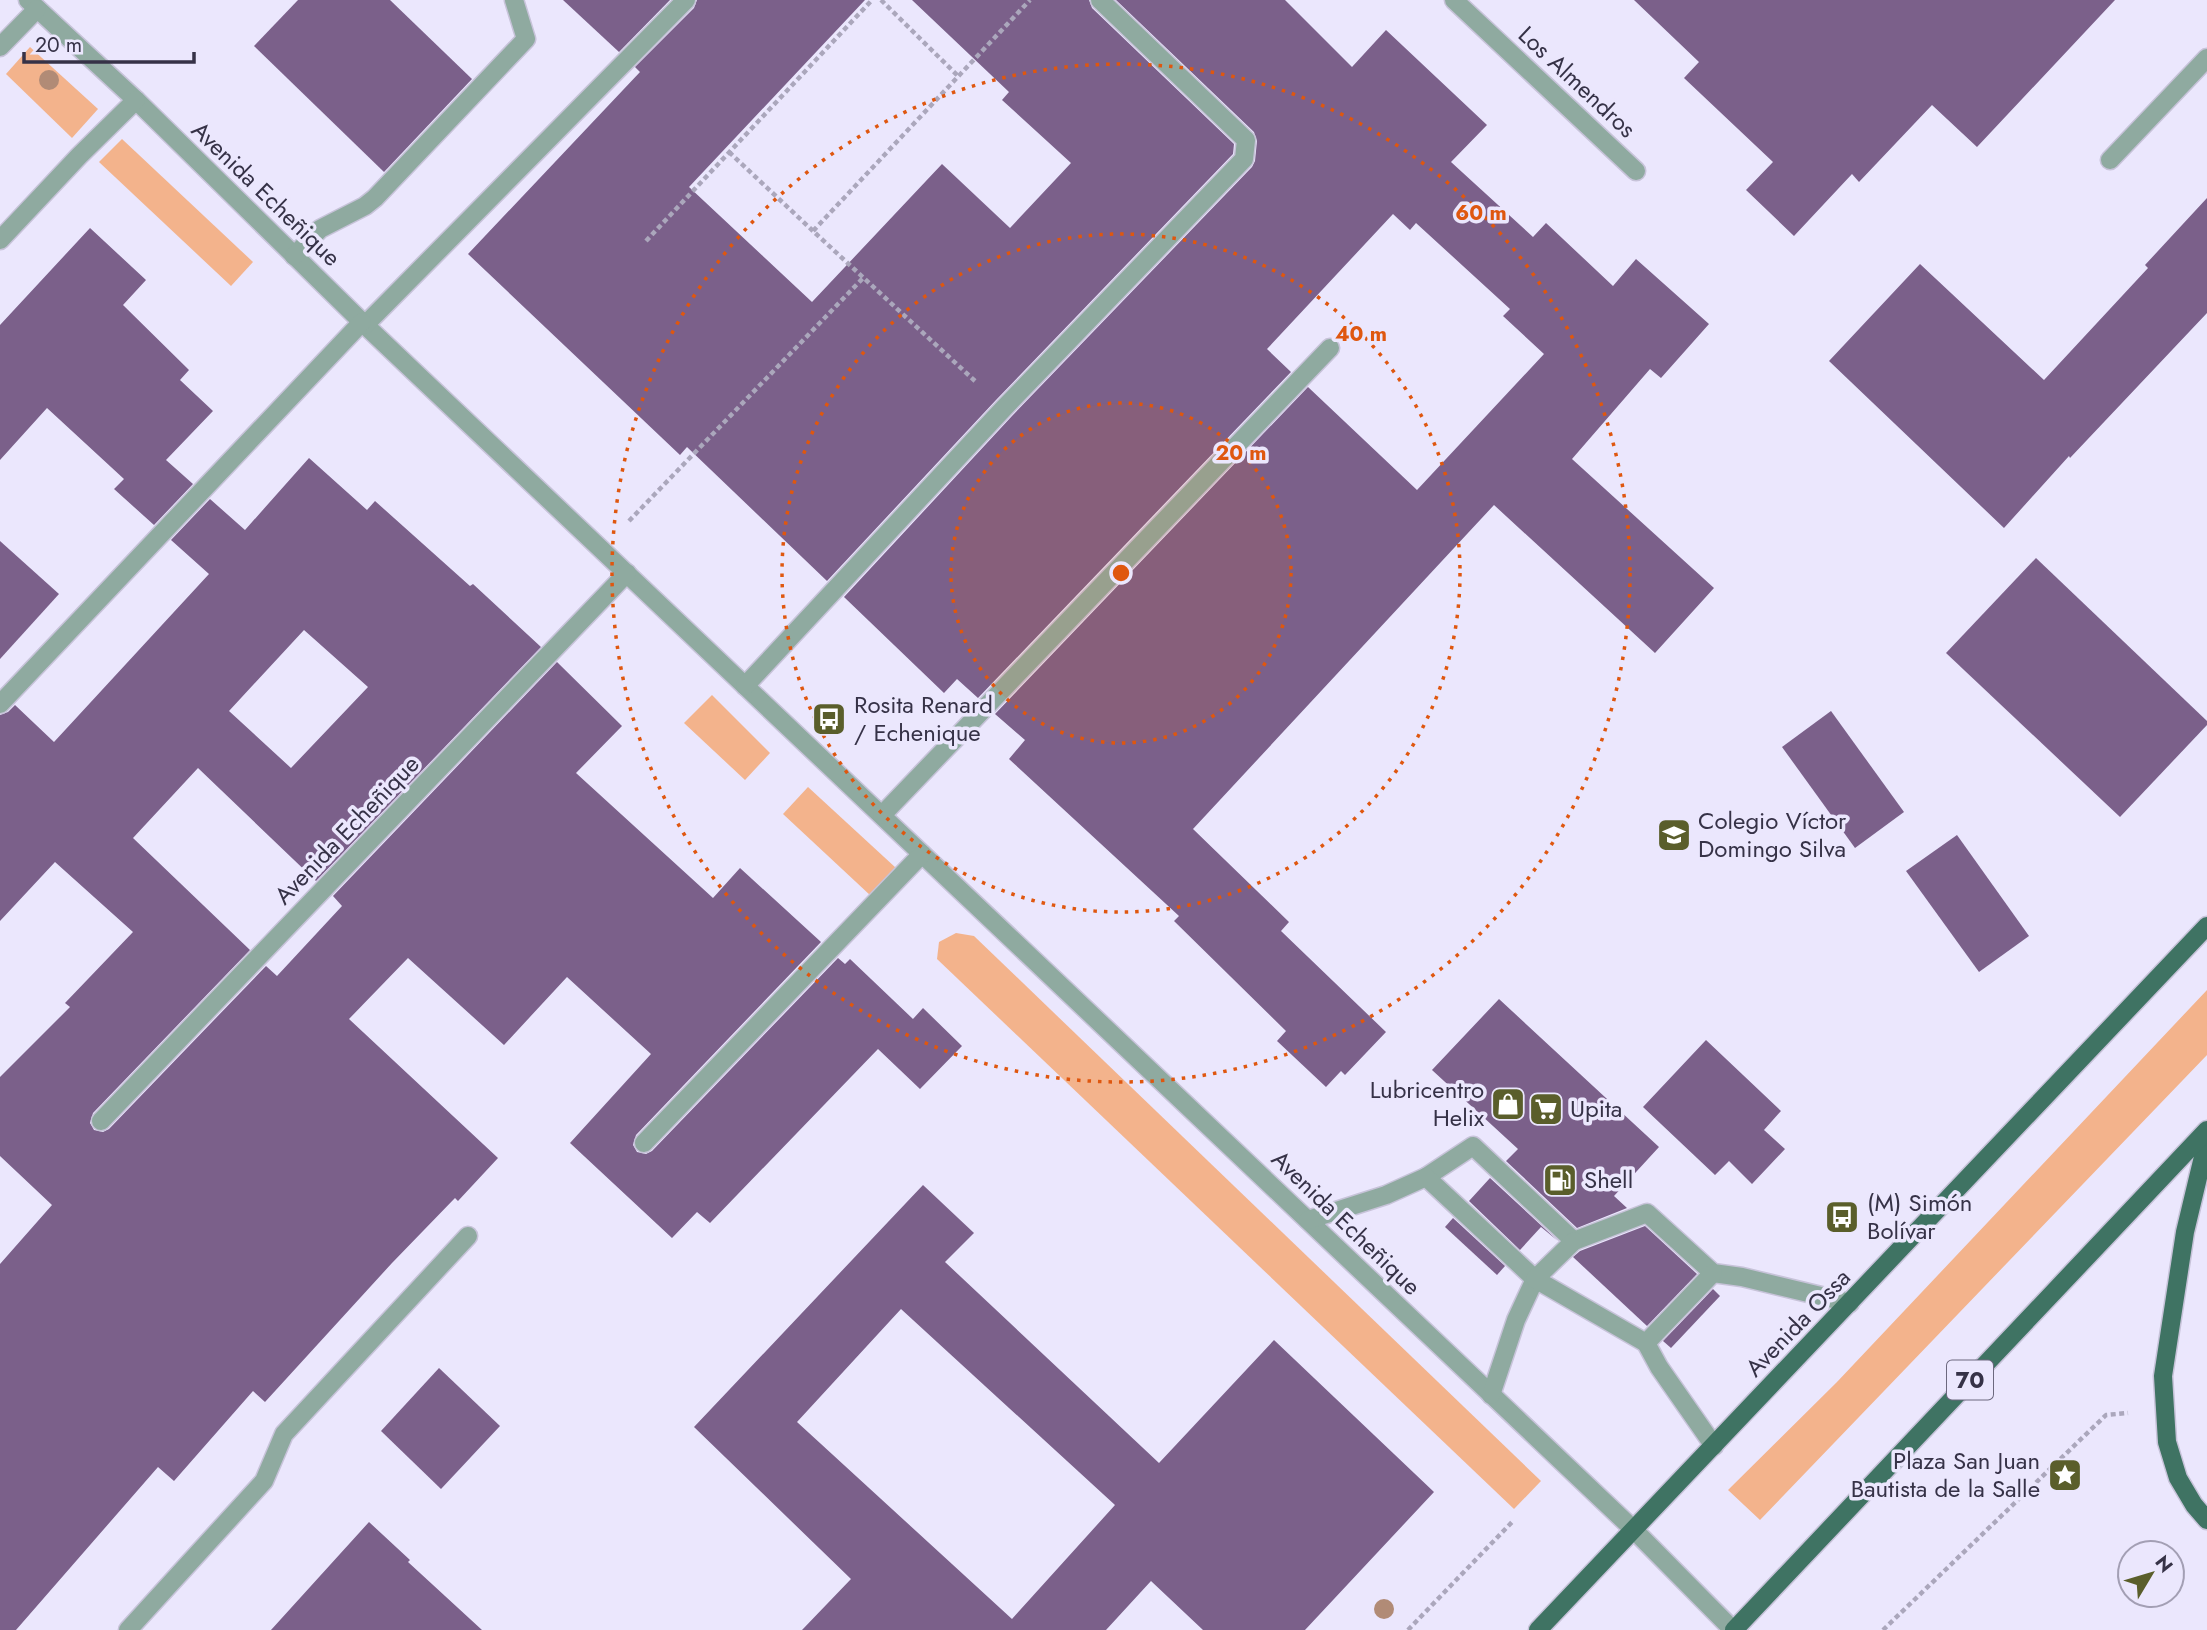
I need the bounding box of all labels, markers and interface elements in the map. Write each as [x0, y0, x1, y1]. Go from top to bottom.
street label: Los Almendros [1510, 18, 1644, 146]
scale bar [24, 21, 194, 65]
text: 20 m [35, 30, 82, 60]
street label: Avenida Echeñique [184, 113, 349, 274]
text: 60 m [1455, 198, 1507, 228]
text: 40 m [1335, 319, 1387, 349]
text: 20 m [1215, 438, 1267, 468]
centre of rings [1109, 561, 1133, 585]
place label: Rosita Renard / Echenique [854, 687, 993, 750]
bus stop icon: Rosita Renard / Echenique [810, 700, 848, 738]
street label: Avenida Echeñique [266, 747, 427, 912]
place label: Colegio Víctor Domingo Silva [1698, 803, 1847, 866]
school or university icon: Colegio Víctor Domingo Silva [1655, 816, 1693, 854]
place label: Lubricentro Helix [1370, 1072, 1485, 1135]
shop icon: Lubricentro Helix [1489, 1085, 1527, 1123]
supermarket icon: Upita [1527, 1090, 1565, 1128]
place label: Upita [1570, 1091, 1622, 1126]
street label: Avenida Echeñique [1264, 1142, 1429, 1303]
fuel station icon: Shell [1541, 1161, 1579, 1199]
place label: Shell [1584, 1162, 1633, 1197]
place label: (M) Simón Bolívar [1867, 1185, 1972, 1248]
bus stop icon: (M) Simón Bolívar [1823, 1198, 1861, 1236]
street label: Avenida Ossa [1737, 1261, 1858, 1385]
road number: 70 [1947, 1360, 1993, 1400]
place label: Plaza San Juan Bautista de la Salle [1851, 1443, 2040, 1506]
place icon: Plaza San Juan Bautista de la Salle [2046, 1456, 2084, 1494]
north arrow [2116, 1539, 2186, 1609]
text: N [2149, 1550, 2179, 1578]

